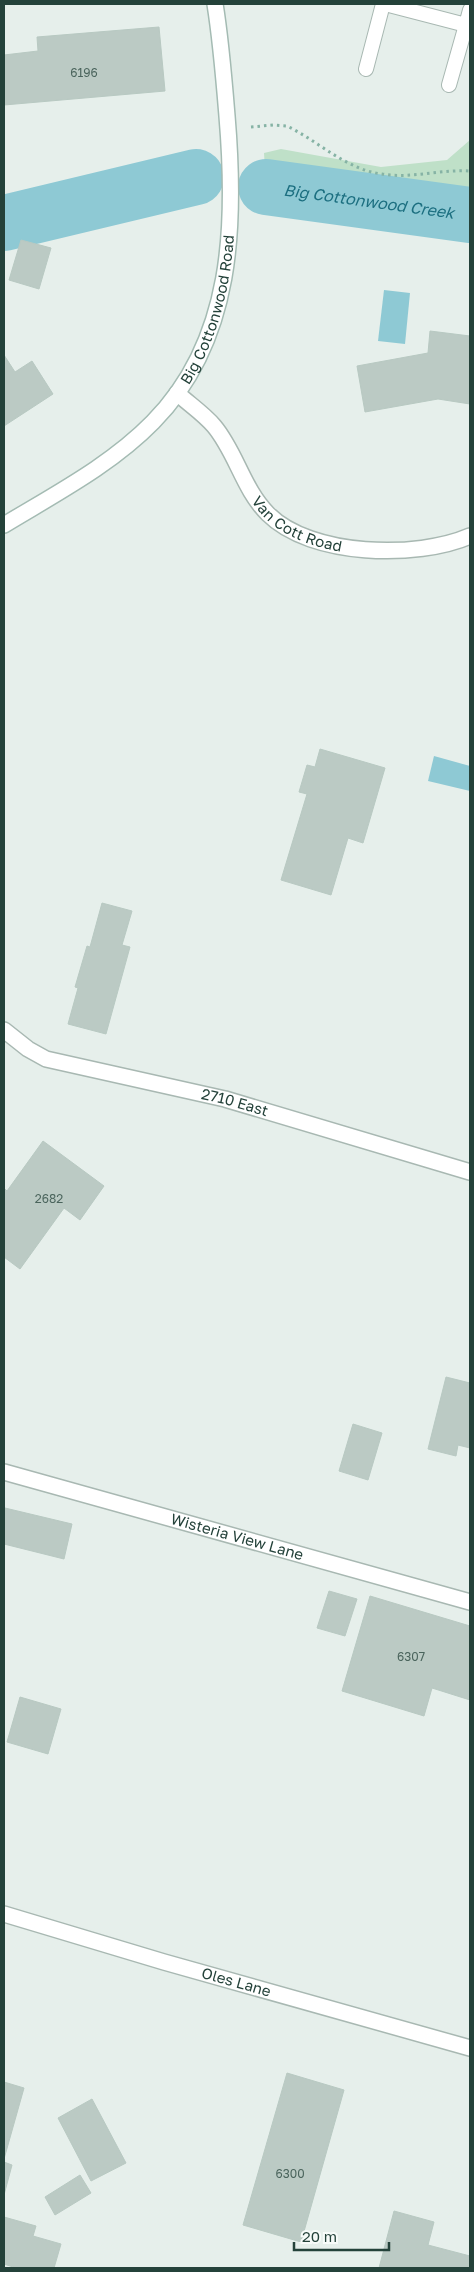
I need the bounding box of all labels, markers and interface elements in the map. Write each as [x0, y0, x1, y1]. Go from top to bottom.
house number: 6196 [70, 65, 98, 80]
water label: Big Cottonwood Creek [283, 180, 457, 223]
street label: Big Cottonwood Road [176, 234, 237, 387]
street label: Van Cott Road [249, 492, 344, 555]
street label: 2710 East [200, 1084, 271, 1119]
house number: 2682 [35, 1191, 63, 1206]
street label: Wisteria View Lane [169, 1509, 306, 1563]
house number: 6307 [397, 1649, 425, 1664]
street label: Oles Lane [200, 1963, 273, 2000]
house number: 6300 [275, 2166, 305, 2181]
scale bar [294, 2220, 389, 2252]
text: 20 m [302, 2227, 337, 2245]

